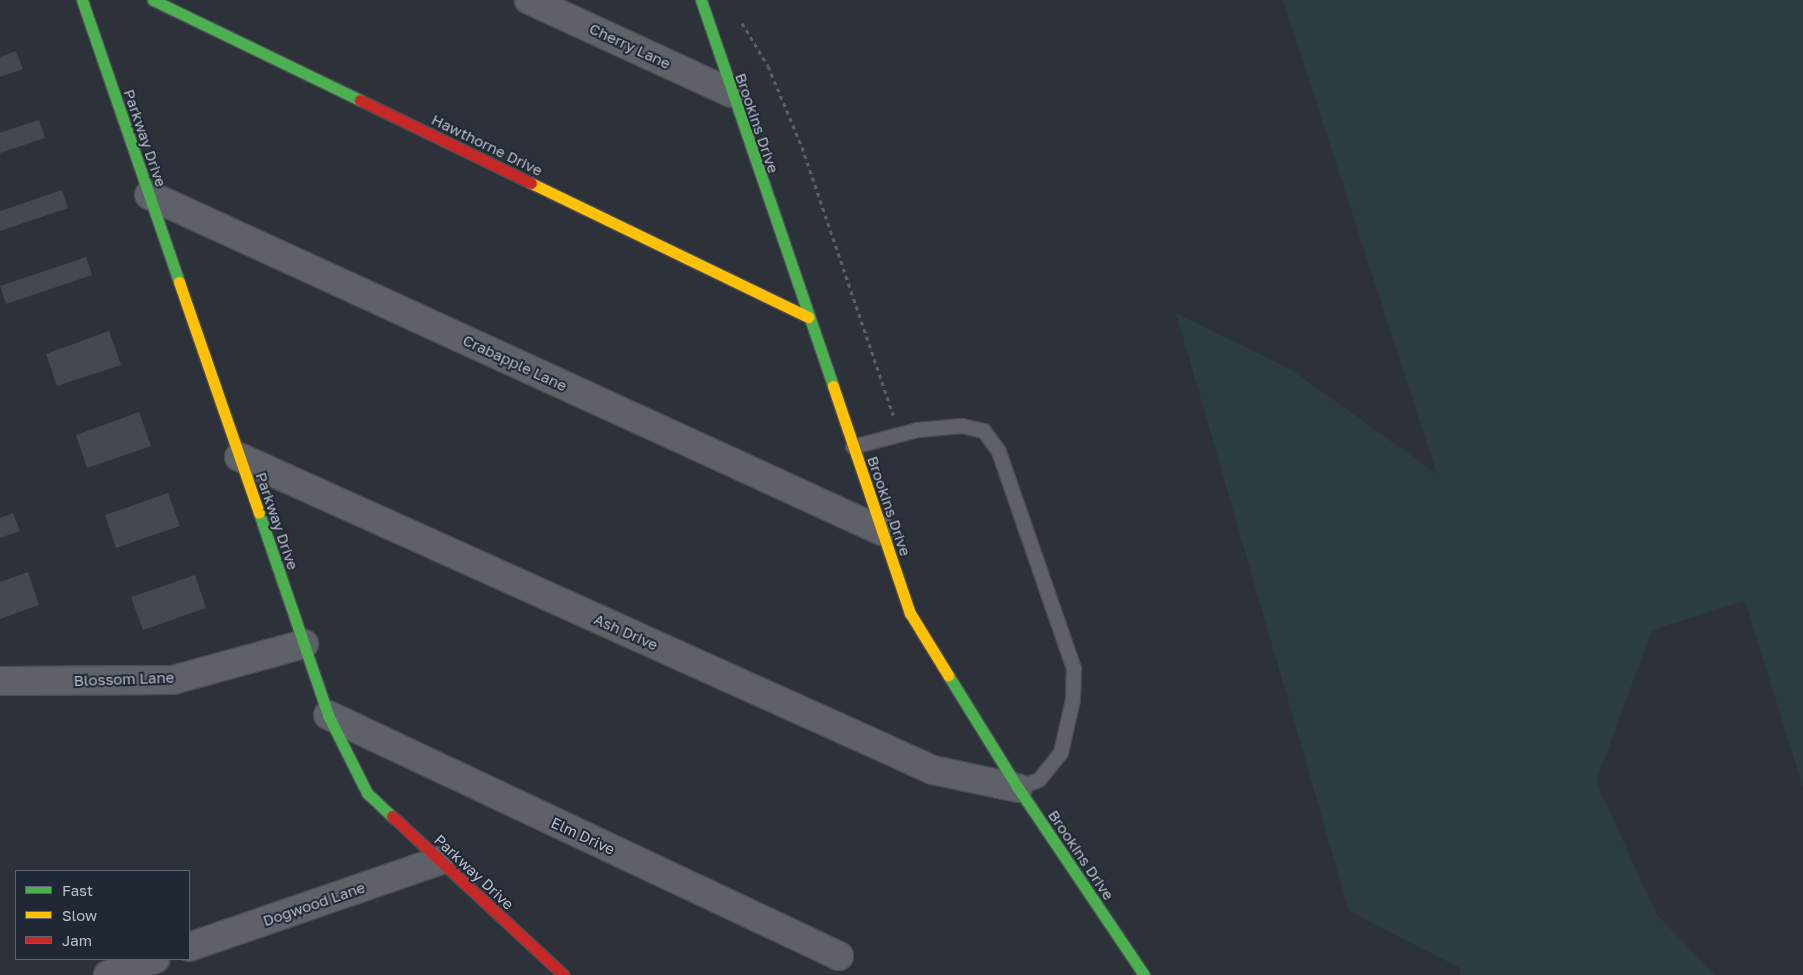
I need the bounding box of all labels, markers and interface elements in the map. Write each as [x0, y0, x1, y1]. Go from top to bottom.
street label: Cherry Lane [587, 19, 673, 73]
street label: Brookins Drive [732, 71, 782, 175]
street label: Parkway Drive [120, 87, 170, 189]
street label: Hawthorne Drive [429, 110, 545, 180]
street label: Crabapple Lane [460, 331, 570, 395]
street label: Brookins Drive [864, 454, 914, 558]
street label: Parkway Drive [252, 470, 302, 572]
street label: Ash Drive [591, 610, 661, 654]
street label: Blossom Lane [73, 668, 175, 690]
street label: Brookins Drive [1044, 807, 1118, 903]
street label: Elm Drive [548, 813, 618, 859]
street label: Parkway Drive [431, 831, 517, 913]
legend [15, 870, 190, 960]
street label: Dogwood Lane [261, 878, 367, 930]
text: Fast [62, 881, 93, 899]
text: Slow [62, 906, 97, 924]
text: Jam [62, 931, 92, 949]

